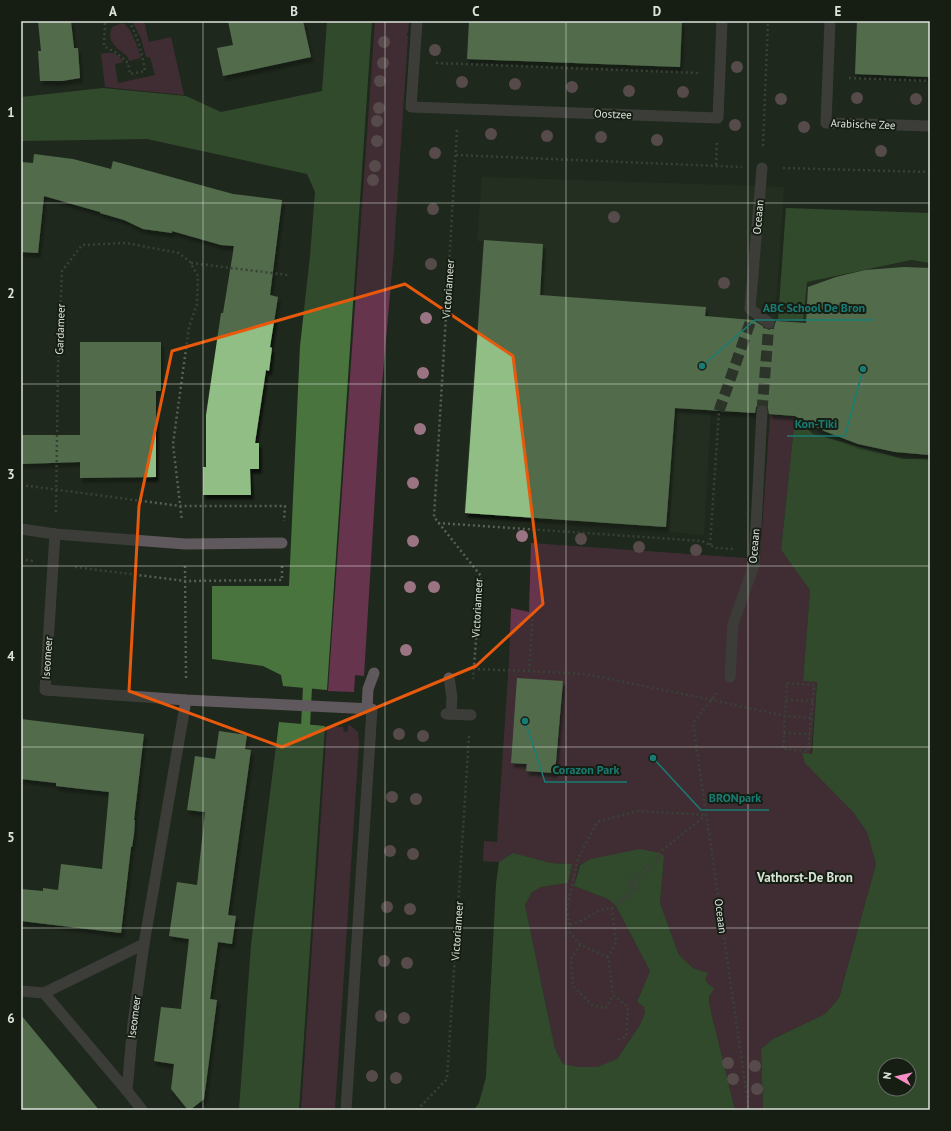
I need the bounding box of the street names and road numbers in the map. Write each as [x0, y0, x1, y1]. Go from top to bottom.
street label: Oostzee [594, 106, 632, 122]
street label: Arabische Zee [830, 116, 896, 132]
street label: Oceaan [750, 199, 766, 235]
street label: Victoriameer [439, 259, 457, 320]
street label: Gardameer [52, 303, 68, 355]
street label: Oceaan [746, 528, 762, 564]
street label: Victoriameer [468, 578, 486, 639]
street label: Iseomeer [39, 636, 55, 680]
street label: Oceaan [712, 898, 730, 934]
street label: Victoriameer [448, 901, 466, 962]
street label: Iseomeer [124, 995, 144, 1039]

